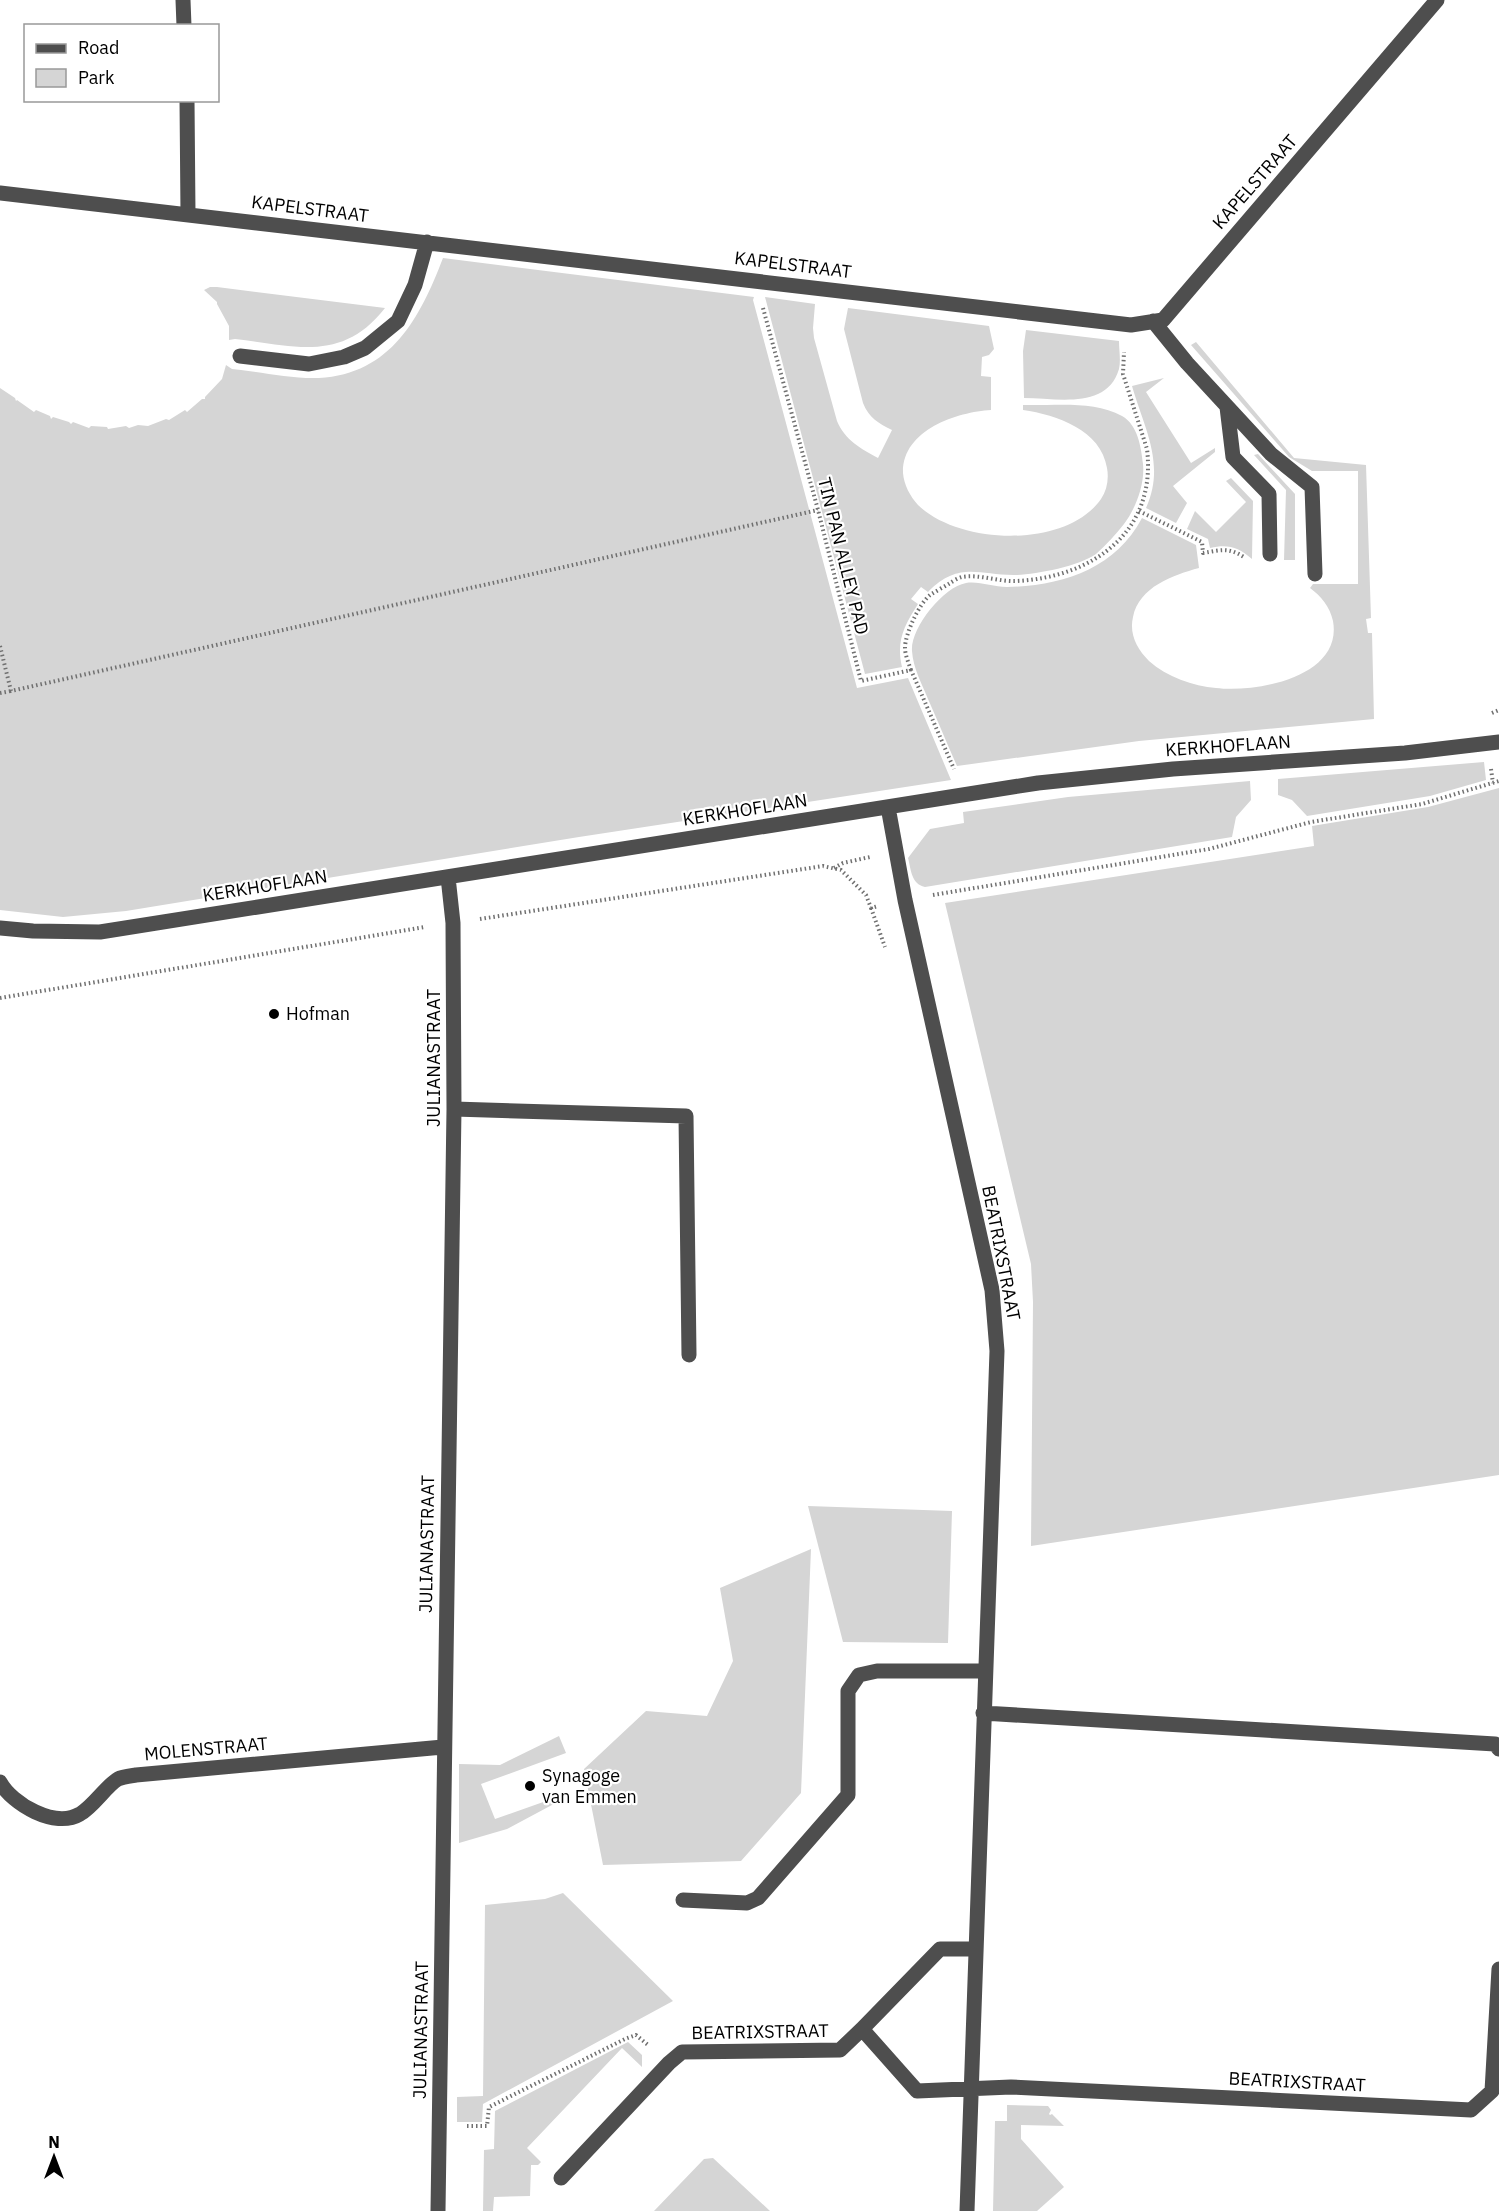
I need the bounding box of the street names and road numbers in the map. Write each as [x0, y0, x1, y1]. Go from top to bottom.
street label: KAPELSTRAAT [1207, 130, 1302, 234]
street label: KAPELSTRAAT [250, 190, 370, 227]
street label: KAPELSTRAAT [733, 246, 853, 283]
street label: TIN PAN ALLEY PAD [813, 475, 874, 637]
street label: KERKHOFLAAN [1164, 730, 1292, 761]
street label: KERKHOFLAAN [681, 788, 809, 831]
street label: KERKHOFLAAN [201, 864, 329, 907]
street label: JULIANASTRAAT [422, 989, 445, 1127]
street label: BEATRIXSTRAAT [977, 1183, 1026, 1322]
street label: JULIANASTRAAT [414, 1475, 439, 1613]
street label: MOLENSTRAAT [143, 1732, 269, 1765]
street label: JULIANASTRAAT [408, 1961, 433, 2099]
street label: BEATRIXSTRAAT [691, 2019, 829, 2044]
street label: BEATRIXSTRAAT [1228, 2066, 1366, 2097]

